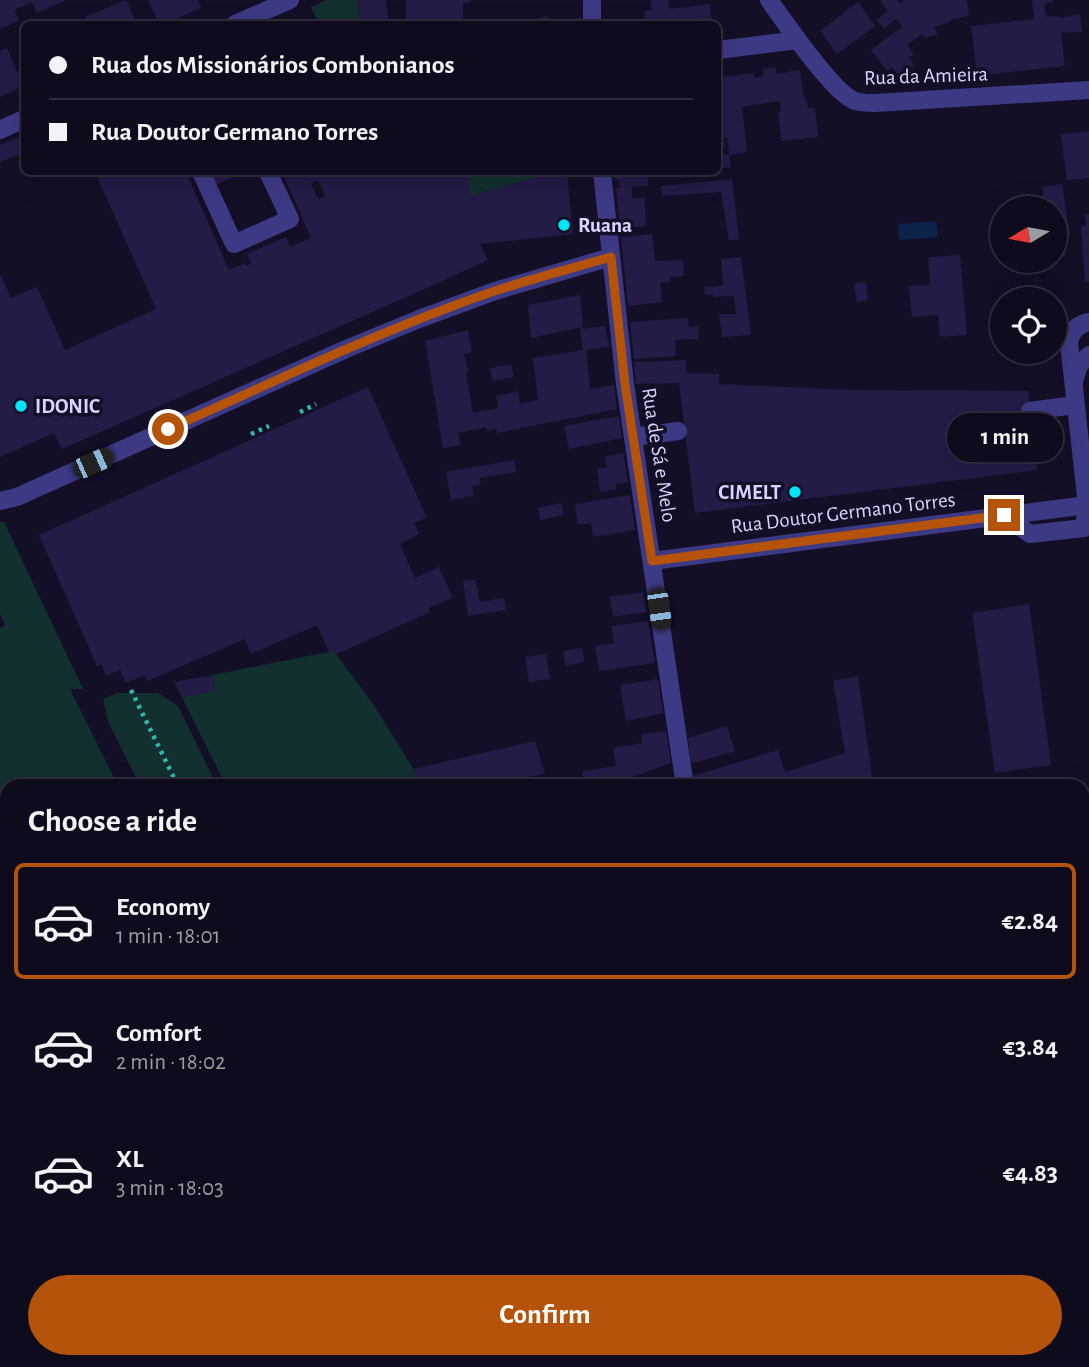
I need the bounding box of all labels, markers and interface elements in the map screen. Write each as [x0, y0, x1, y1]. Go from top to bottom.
text: Rua dos Missionários Combonianos [91, 52, 454, 78]
street label: Rua da Amieira [864, 63, 989, 89]
text: Rua Doutor Germano Torres [91, 119, 378, 145]
north arrow [990, 196, 1068, 273]
map controls [990, 196, 1067, 364]
place label: Ruana [578, 215, 632, 236]
marker: Ruana [556, 217, 572, 233]
button: locate [990, 287, 1067, 364]
street label: Rua de Sá e Melo [638, 386, 680, 524]
place label: IDONIC [35, 396, 100, 417]
marker: IDONIC [13, 398, 29, 414]
route start [152, 413, 184, 445]
callout: 1 min [946, 414, 1062, 462]
text: 1 min [981, 426, 1029, 449]
car [70, 445, 117, 481]
place label: CIMELT [718, 482, 781, 503]
marker: CIMELT [787, 484, 803, 500]
street label: Rua Doutor Germano Torres [730, 489, 956, 537]
route end [988, 499, 1020, 531]
car [646, 587, 673, 631]
text: Choose a ride [28, 805, 197, 837]
icon: car [32, 890, 95, 953]
text: Economy [116, 894, 210, 920]
text: €2.84 [1002, 908, 1058, 934]
text: 1 min · 18:01 [116, 925, 221, 948]
icon: car [32, 1016, 95, 1079]
text: Comfort [116, 1020, 201, 1046]
text: €3.84 [1003, 1034, 1058, 1060]
text: 2 min · 18:02 [116, 1051, 226, 1074]
icon: car [32, 1142, 95, 1205]
text: XL [116, 1146, 143, 1172]
text: €4.83 [1003, 1160, 1058, 1186]
text: 3 min · 18:03 [116, 1177, 224, 1200]
button: Confirm [28, 1275, 1062, 1355]

